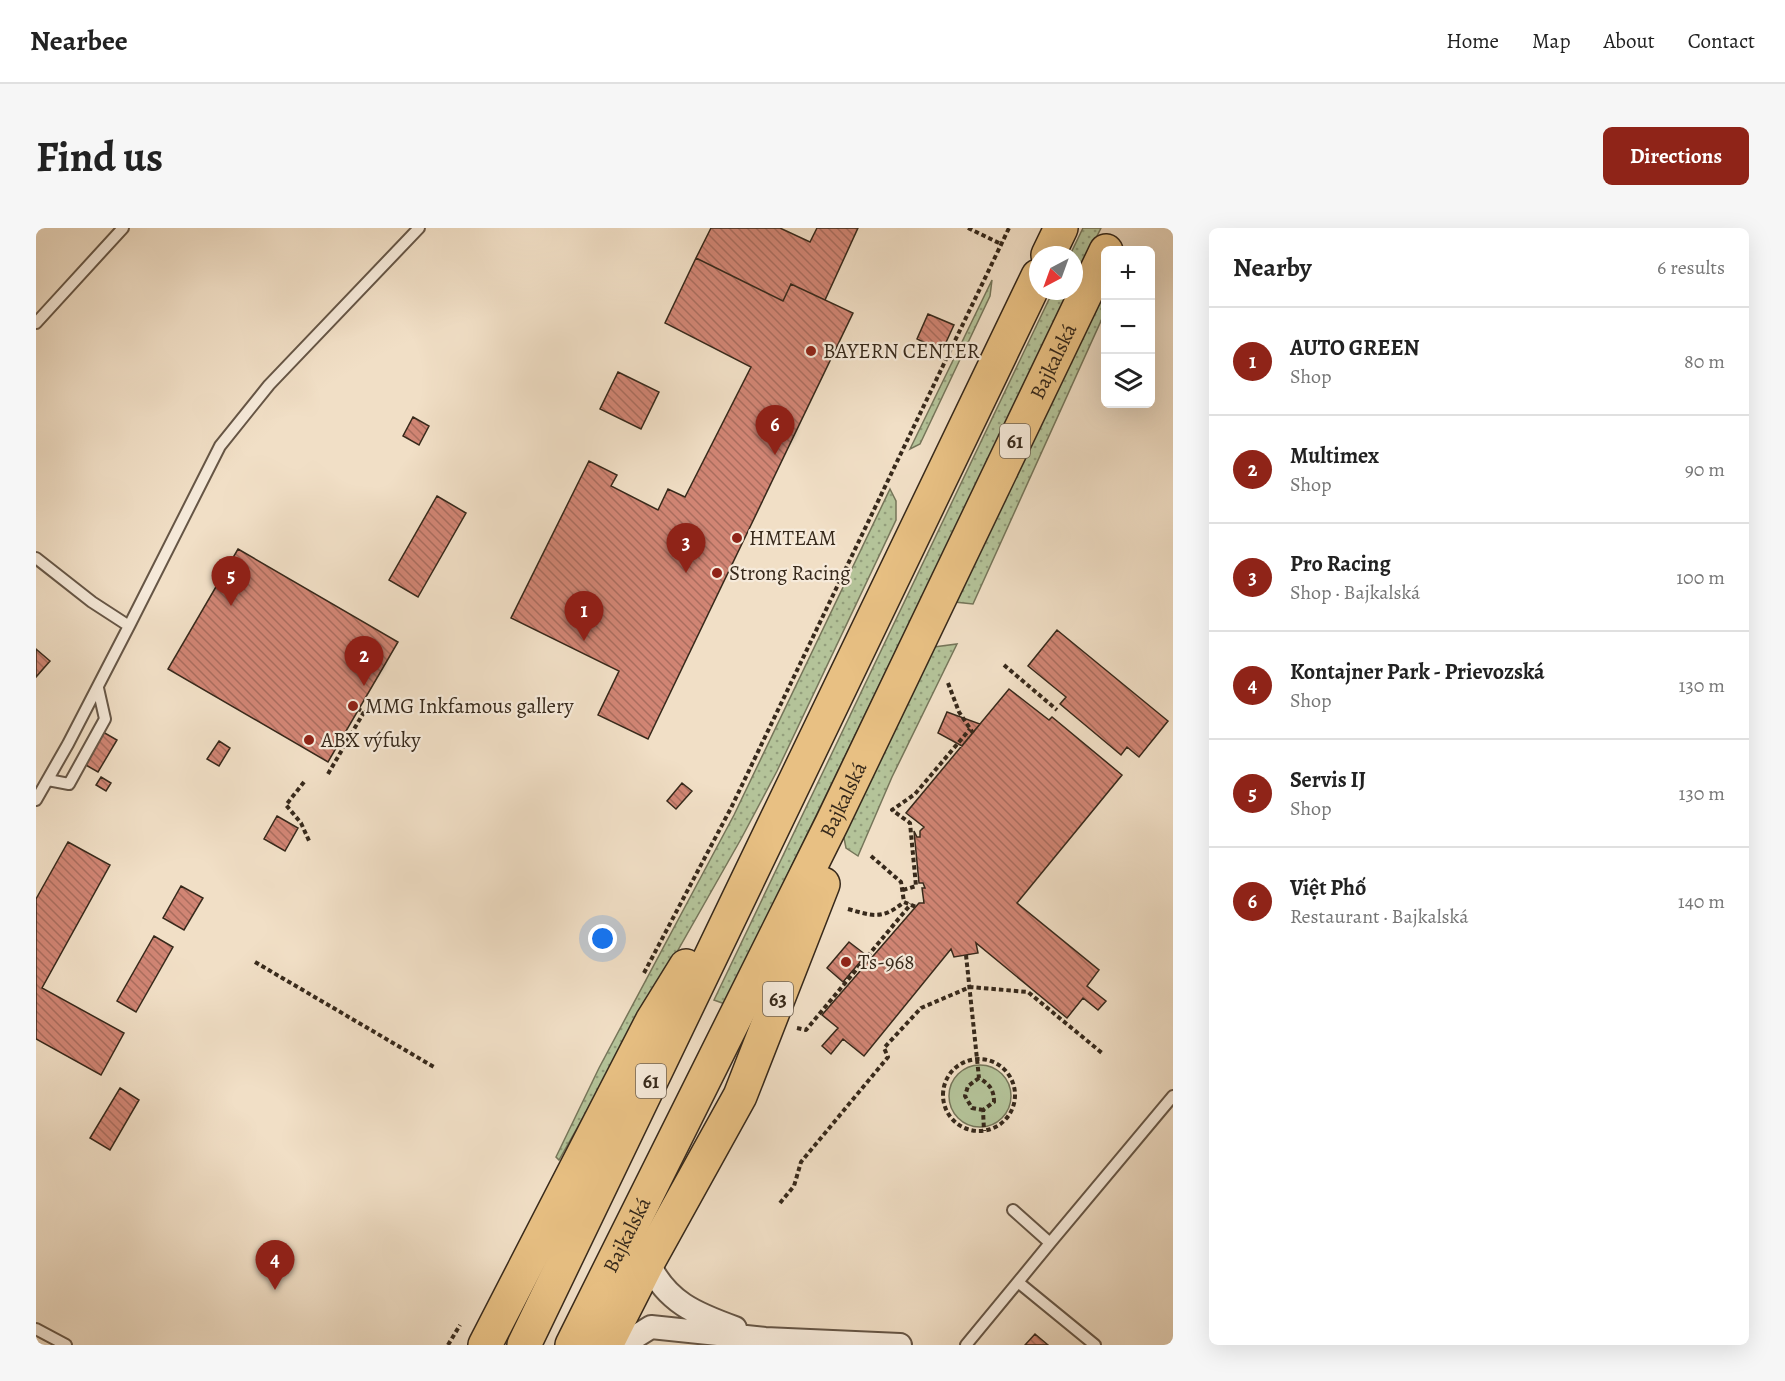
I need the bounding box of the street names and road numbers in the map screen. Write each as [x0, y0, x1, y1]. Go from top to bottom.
street label: Bajkalská [1023, 319, 1083, 404]
road number: 61 [1000, 424, 1030, 458]
street label: Bajkalská [813, 757, 873, 842]
road number: 63 [763, 982, 793, 1016]
road number: 61 [636, 1064, 666, 1098]
street label: Bajkalská [596, 1192, 657, 1277]

